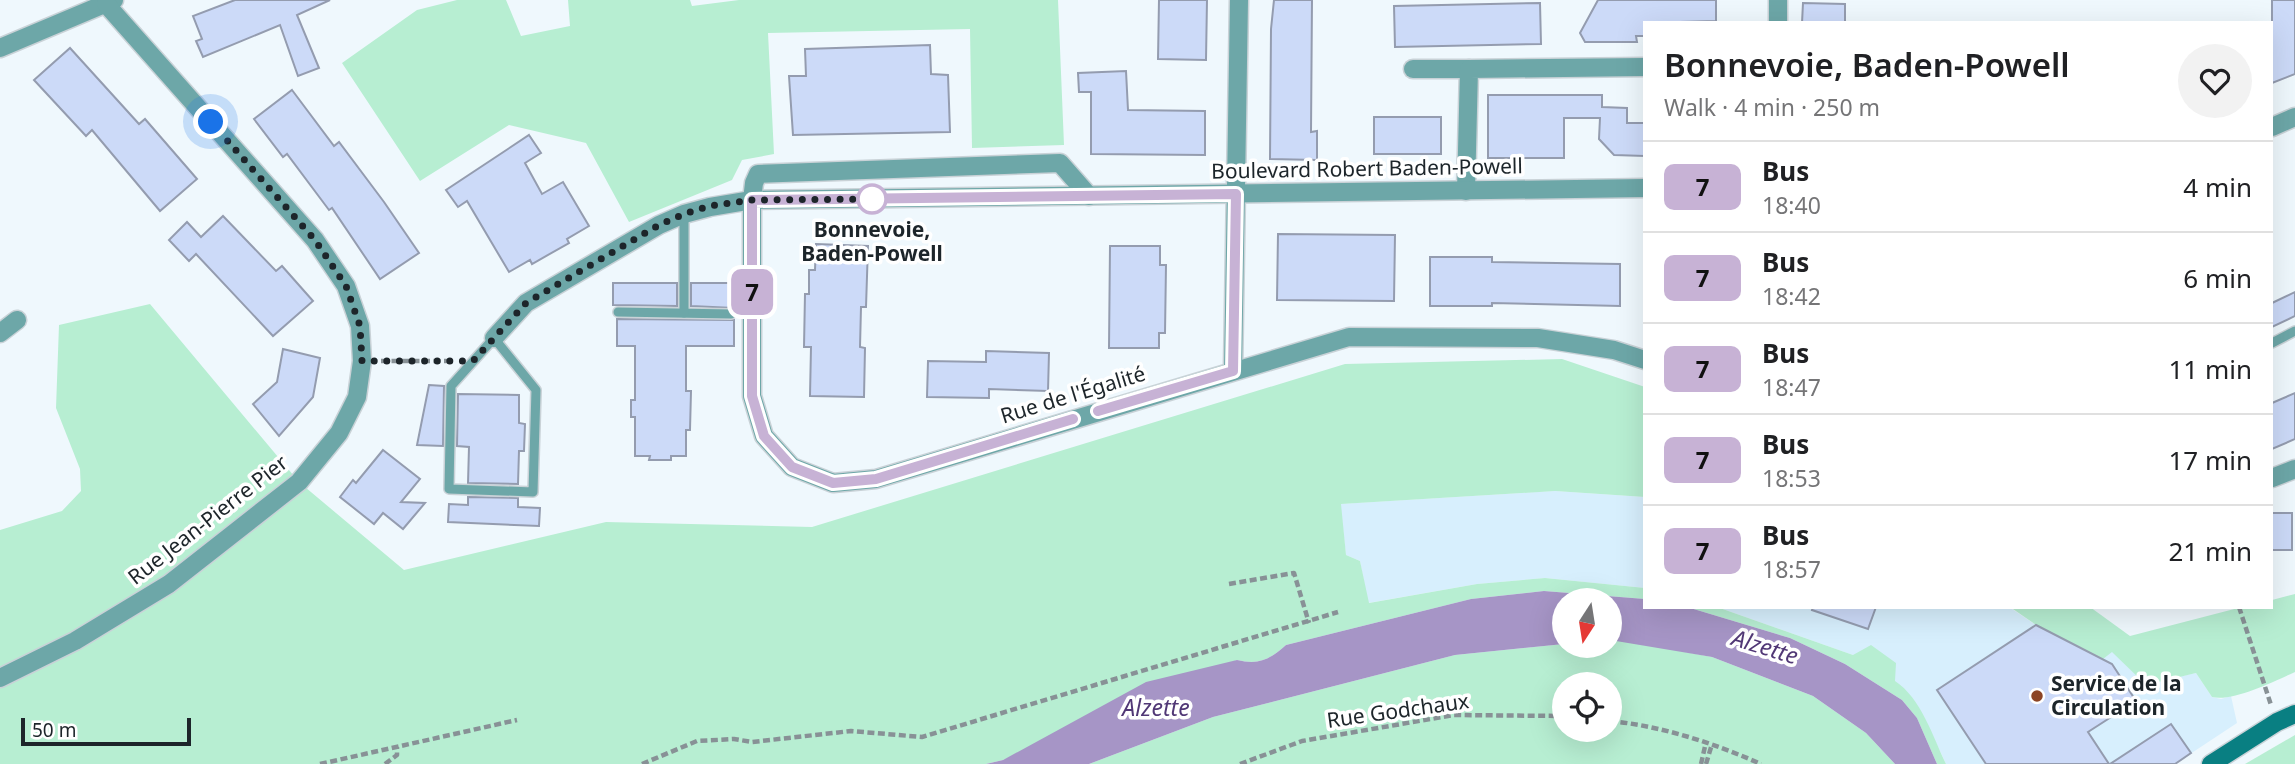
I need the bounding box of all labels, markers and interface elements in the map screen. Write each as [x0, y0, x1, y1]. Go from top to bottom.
text: Bonnevoie, Baden-Powell [1664, 42, 2070, 87]
button: heart [2178, 44, 2252, 118]
text: Walk · 4 min · 250 m [1664, 91, 1880, 123]
your location [193, 104, 228, 139]
street label: Boulevard Robert Baden-Powell [1211, 151, 1523, 185]
text: Bus [1762, 153, 1809, 189]
text: 4 min [2183, 169, 2252, 205]
text: 7 [1696, 170, 1709, 203]
marker: Bonnevoie, Baden-Powell [857, 184, 887, 214]
text: 18:40 [1762, 189, 1821, 221]
place label: Bonnevoie, Baden-Powell [801, 215, 943, 267]
text: Bus [1762, 244, 1809, 280]
text: 6 min [2183, 260, 2252, 296]
text: 7 [1696, 261, 1709, 294]
line badge: 7 [729, 269, 775, 315]
text: 7 [745, 275, 759, 308]
text: 18:42 [1762, 280, 1821, 312]
text: Bus [1762, 335, 1809, 371]
text: 11 min [2168, 351, 2252, 387]
text: 7 [1696, 352, 1709, 385]
street label: Rue de l'Égalité [997, 359, 1149, 429]
text: 18:47 [1762, 371, 1821, 403]
text: Bus [1762, 426, 1809, 462]
text: 17 min [2168, 442, 2252, 478]
text: 7 [1696, 443, 1709, 476]
street label: Rue Jean-Pierre Pier [122, 448, 293, 590]
text: 18:53 [1762, 462, 1821, 494]
text: Bus [1762, 517, 1809, 553]
text: 21 min [2168, 533, 2252, 569]
text: 7 [1696, 534, 1709, 567]
text: 18:57 [1762, 553, 1821, 585]
north arrow [1552, 588, 1622, 658]
map controls [1552, 588, 1622, 742]
water label: Alzette [1727, 620, 1802, 671]
place label: Service de la Circulation [2051, 669, 2182, 721]
button: locate [1552, 672, 1622, 742]
street label: Rue Godchaux [1325, 686, 1471, 734]
marker: Service de la Circulation [2029, 688, 2045, 704]
water label: Alzette [1120, 691, 1190, 723]
scale bar [21, 715, 191, 747]
text: 50 m [32, 717, 76, 743]

